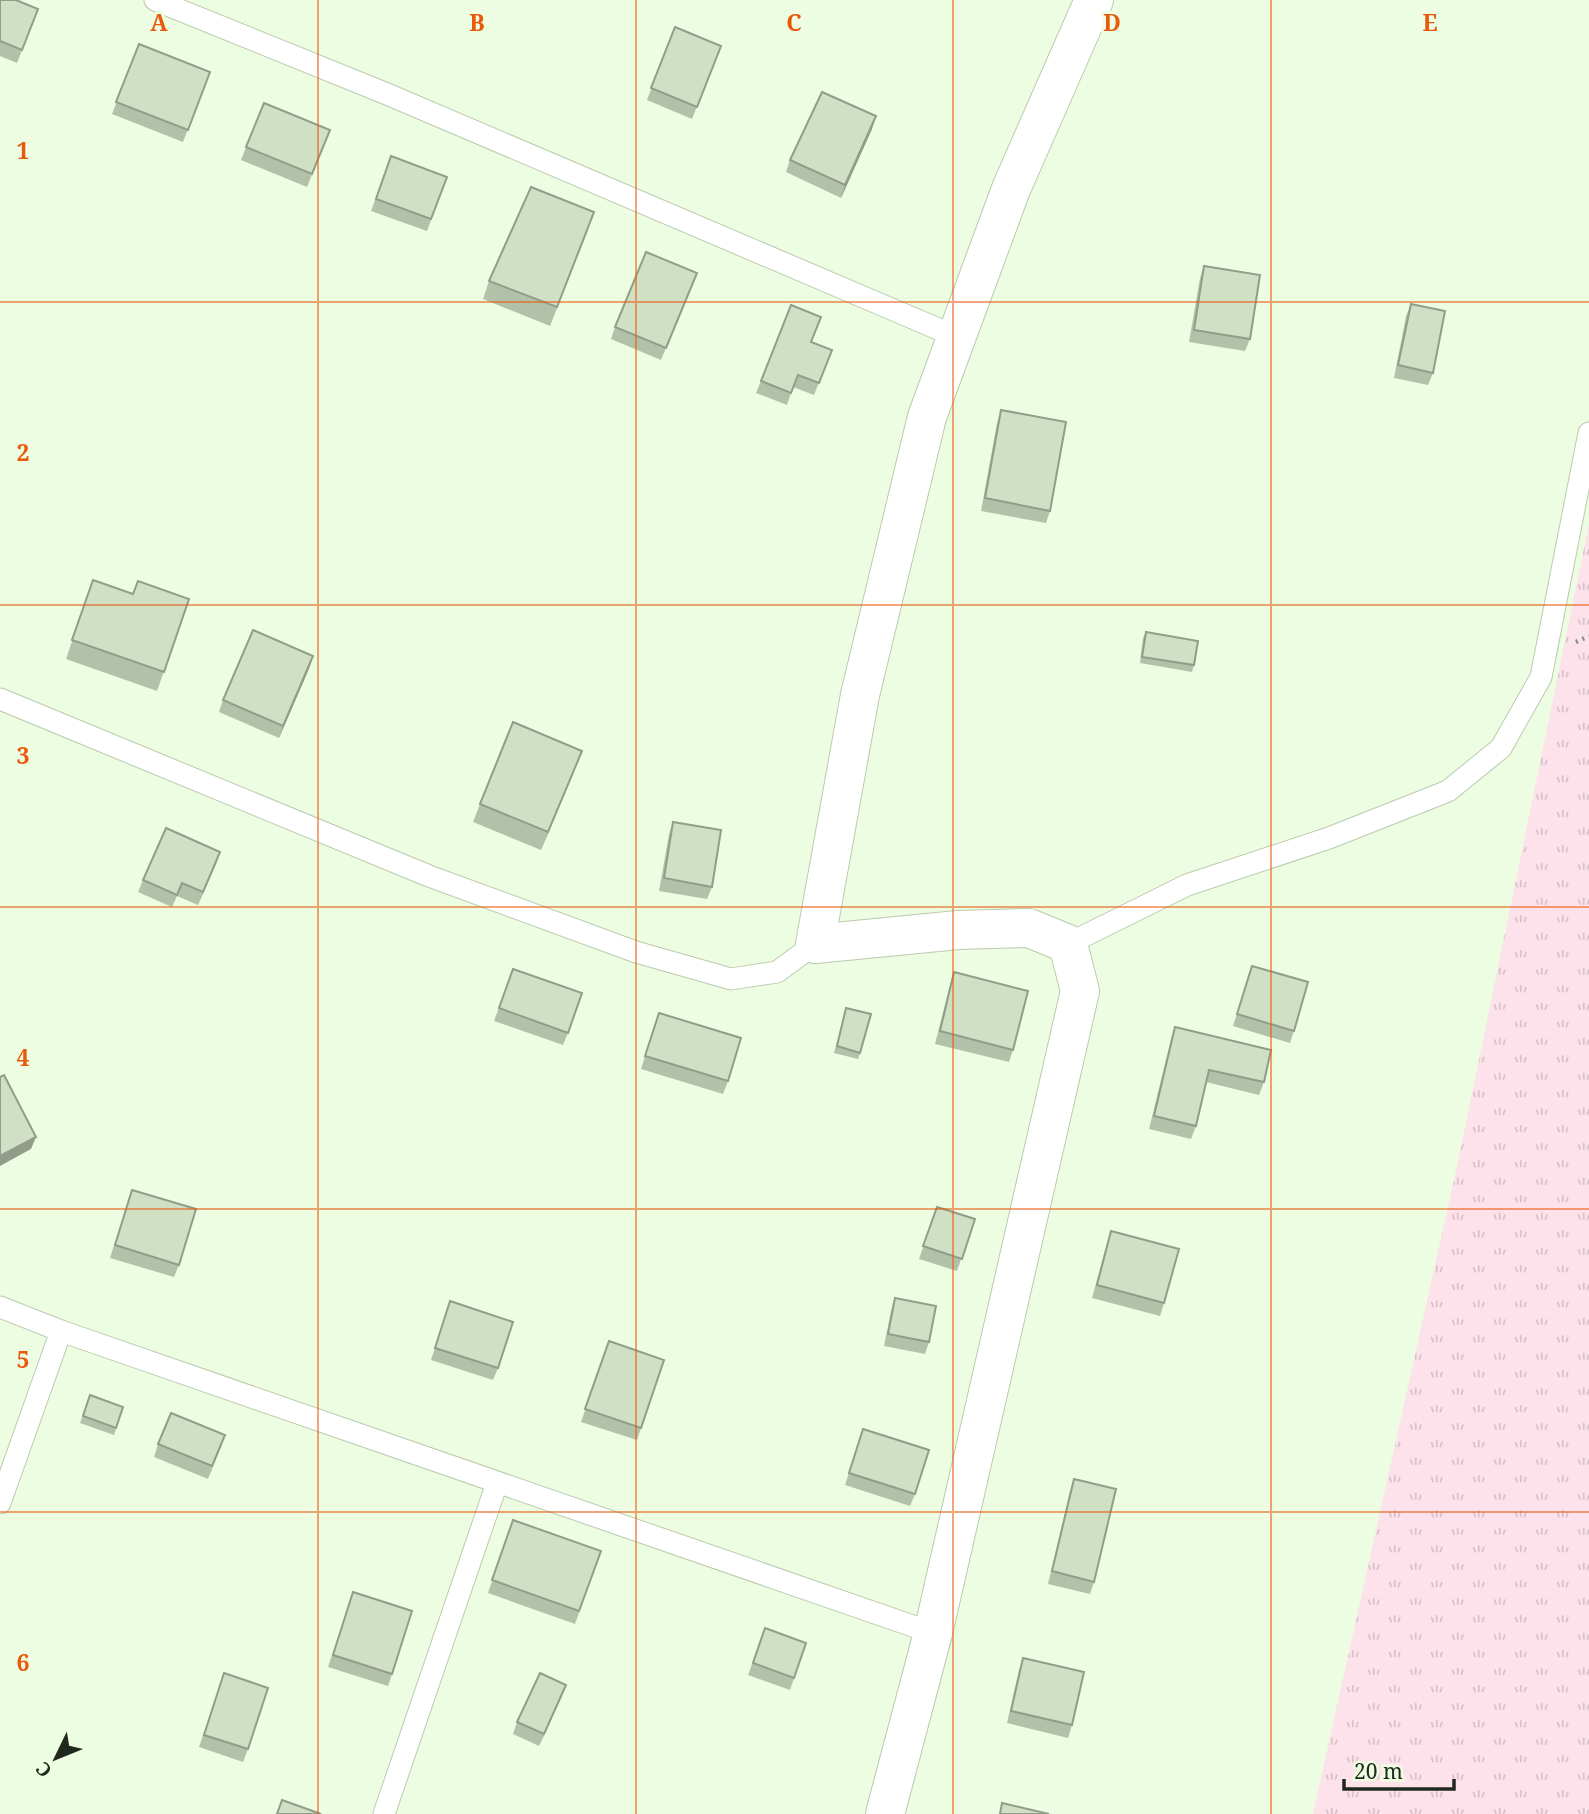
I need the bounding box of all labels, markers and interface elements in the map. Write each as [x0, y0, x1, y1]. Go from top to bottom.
text: A [150, 6, 168, 38]
text: B [469, 6, 485, 38]
text: C [786, 6, 802, 38]
text: D [1103, 6, 1121, 38]
text: E [1422, 6, 1438, 38]
text: 1 [17, 134, 30, 166]
text: 2 [17, 436, 30, 468]
text: 3 [17, 739, 30, 771]
text: 4 [17, 1041, 30, 1073]
text: 5 [17, 1343, 30, 1375]
text: 6 [17, 1646, 30, 1678]
north arrow [21, 1723, 91, 1793]
scale bar [1344, 1748, 1454, 1792]
text: С [30, 1756, 57, 1783]
text: 20 m [1354, 1757, 1403, 1785]

